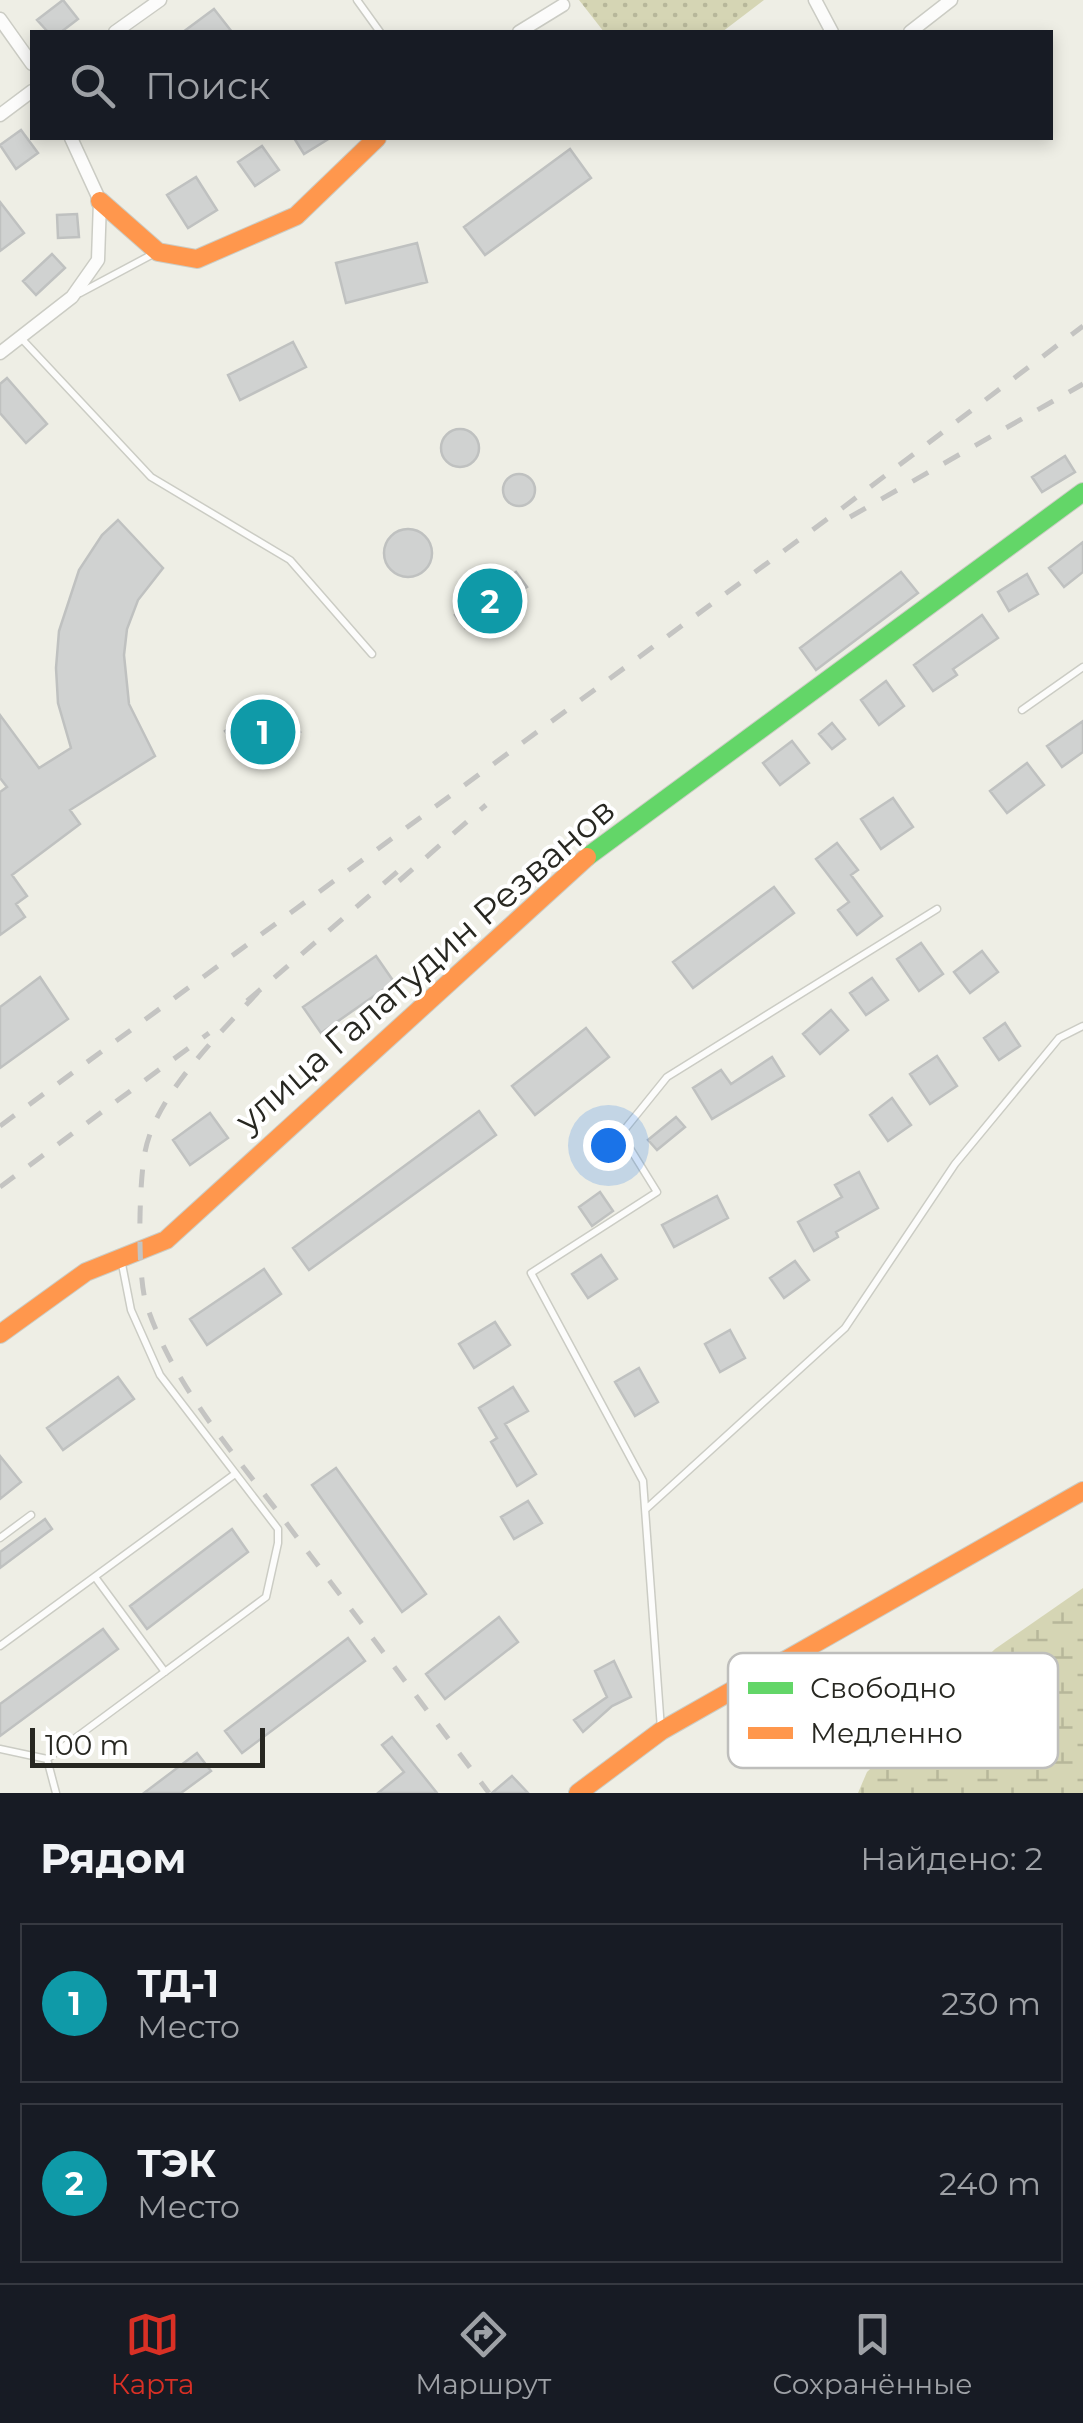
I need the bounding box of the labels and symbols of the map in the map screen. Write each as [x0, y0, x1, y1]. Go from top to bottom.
pin: 2 [458, 564, 522, 638]
pin: 1 [230, 694, 296, 770]
street label: улица Галатудин Резванов [225, 788, 623, 1142]
your location [583, 1120, 634, 1171]
legend [728, 1653, 1058, 1768]
text: Свободно [810, 1671, 956, 1705]
text: Медленно [810, 1716, 963, 1750]
scale bar [30, 1723, 265, 1768]

